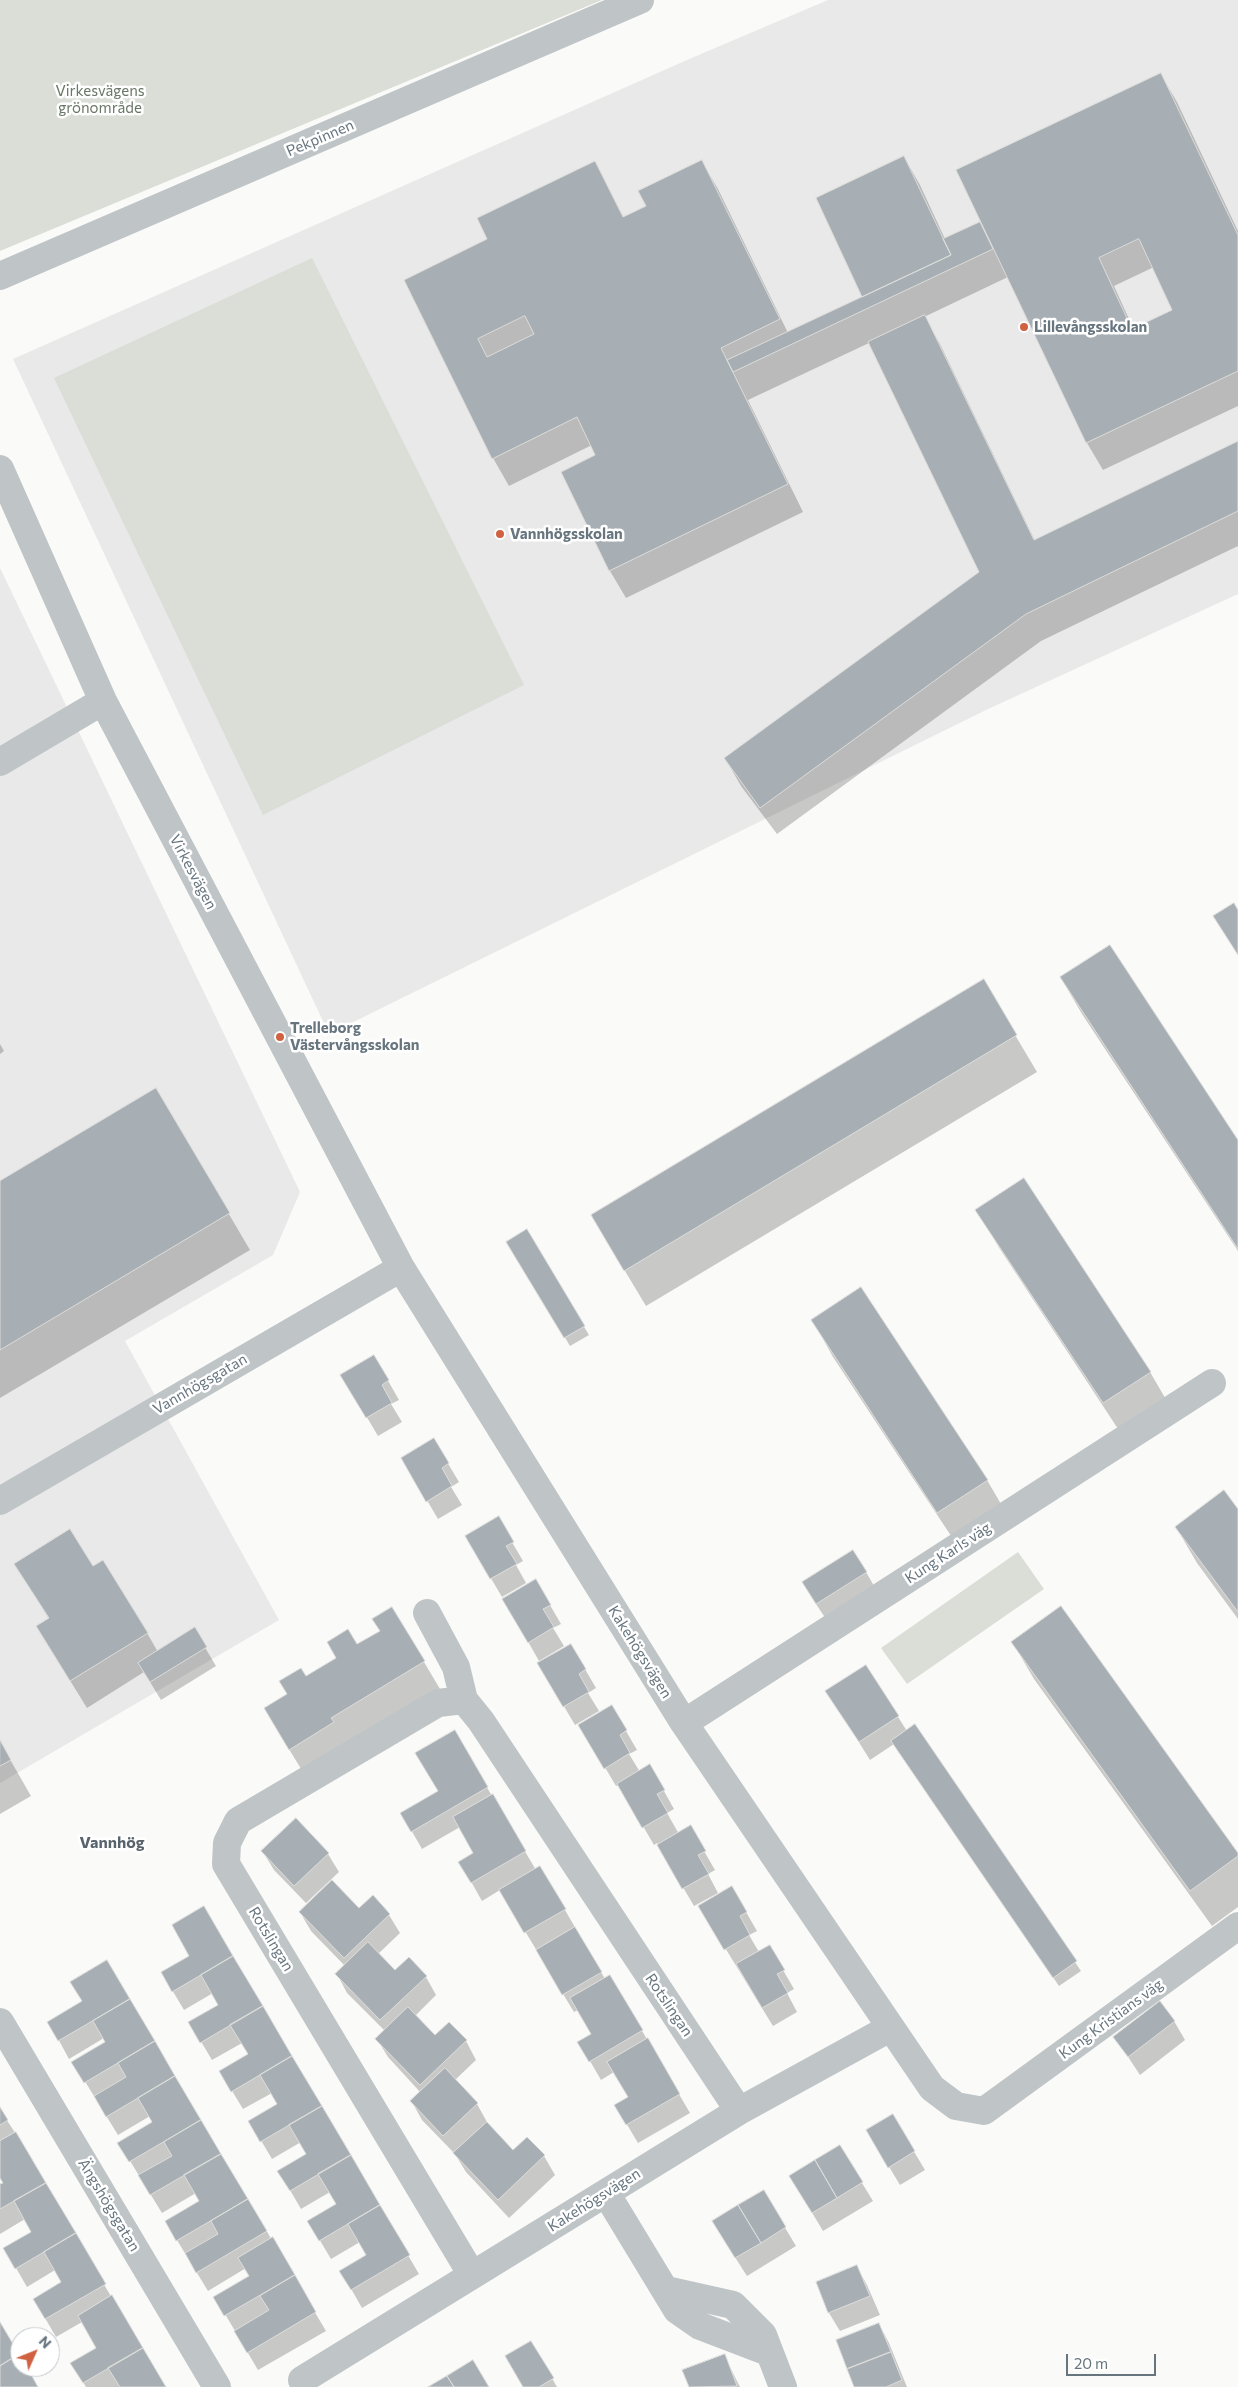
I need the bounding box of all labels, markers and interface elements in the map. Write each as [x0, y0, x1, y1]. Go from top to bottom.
park label: Virkesvägens grönområde [55, 82, 145, 117]
street label: Pekpinnen [284, 116, 356, 160]
place label: Lillevångsskolan [1034, 318, 1147, 336]
marker: Lillevångsskolan [1018, 321, 1030, 333]
place label: Vannhögsskolan [510, 525, 623, 543]
marker: Vannhögsskolan [494, 528, 506, 540]
street label: Virkesvägen [166, 831, 220, 913]
place label: Trelleborg Västervångsskolan [290, 1019, 420, 1054]
marker: Trelleborg Västervångsskolan [274, 1031, 286, 1043]
street label: Vannhögsgatan [150, 1350, 250, 1418]
street label: Kung Karls väg [902, 1519, 994, 1587]
street label: Kakehögsvägen [604, 1602, 676, 1702]
district label: Vannhög [79, 1833, 145, 1853]
street label: Rotslingan [245, 1903, 297, 1975]
street label: Rotslingan [641, 1970, 697, 2040]
street label: Kung Kristians väg [1055, 1975, 1167, 2063]
street label: Ängshögsgatan [74, 2155, 144, 2255]
street label: Kakehögsvägen [544, 2164, 644, 2236]
north arrow [10, 2327, 60, 2377]
text: N [36, 2332, 55, 2352]
scale bar [1068, 2344, 1158, 2376]
text: 20 m [1074, 2354, 1108, 2372]

